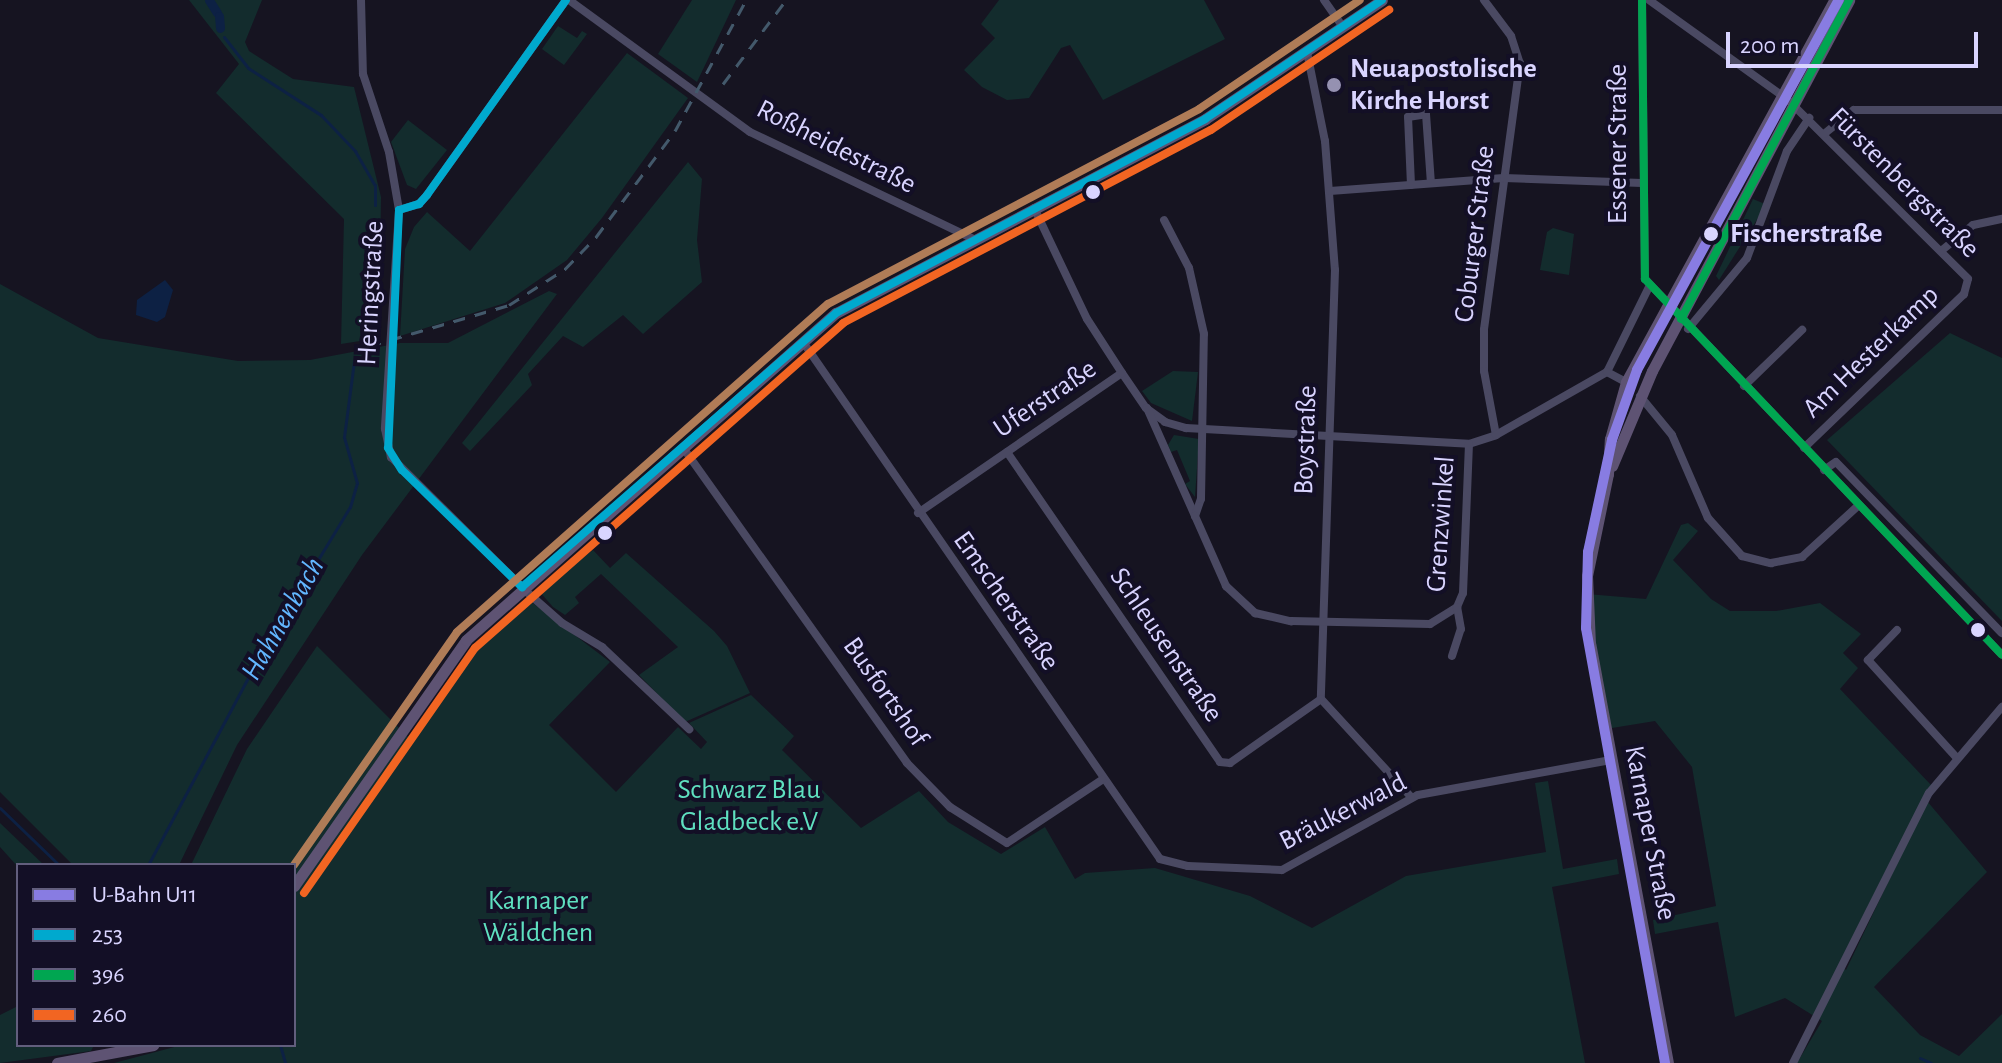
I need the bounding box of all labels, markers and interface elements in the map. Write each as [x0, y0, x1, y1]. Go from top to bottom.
scale bar [1730, 16, 1982, 66]
text: 200 m [1740, 34, 1799, 58]
place label: Neuapostolische Kirche Horst [1350, 52, 1537, 118]
street label: Essener Straße [1601, 64, 1635, 224]
marker: Neuapostolische Kirche Horst [1325, 76, 1343, 94]
street label: Roßheidestraße [751, 92, 921, 202]
street label: Fürstenbergstraße [1822, 101, 1986, 265]
street label: Coburger Straße [1447, 144, 1503, 324]
unlabelled marker [1085, 184, 1101, 200]
place label: Fischerstraße [1730, 217, 1882, 251]
street label: Heringstraße [350, 220, 392, 366]
marker: Fischerstraße [1699, 222, 1723, 246]
street label: Am Hesterkamp [1796, 279, 1946, 425]
street label: Uferstraße [987, 352, 1103, 446]
street label: Boystraße [1287, 385, 1325, 495]
street label: Grenzwinkel [1419, 455, 1463, 593]
unlabelled marker [597, 525, 613, 541]
street label: Emscherstraße [946, 525, 1066, 677]
water label: Hahnenbach [233, 551, 333, 687]
street label: Schleusenstraße [1102, 561, 1230, 729]
unlabelled marker [1970, 622, 1986, 638]
street label: Busfortshof [835, 631, 935, 753]
street label: Karnaper Straße [1617, 743, 1683, 923]
street label: Bräukerwald [1274, 766, 1412, 858]
park label: Schwarz Blau Gladbeck e.V [678, 773, 820, 839]
legend [16, 863, 296, 1047]
text: U-Bahn U11 [92, 883, 197, 907]
park label: Karnaper Wäldchen [483, 884, 593, 950]
text: 253 [92, 923, 123, 947]
text: 396 [92, 963, 124, 987]
text: 260 [92, 1003, 127, 1027]

